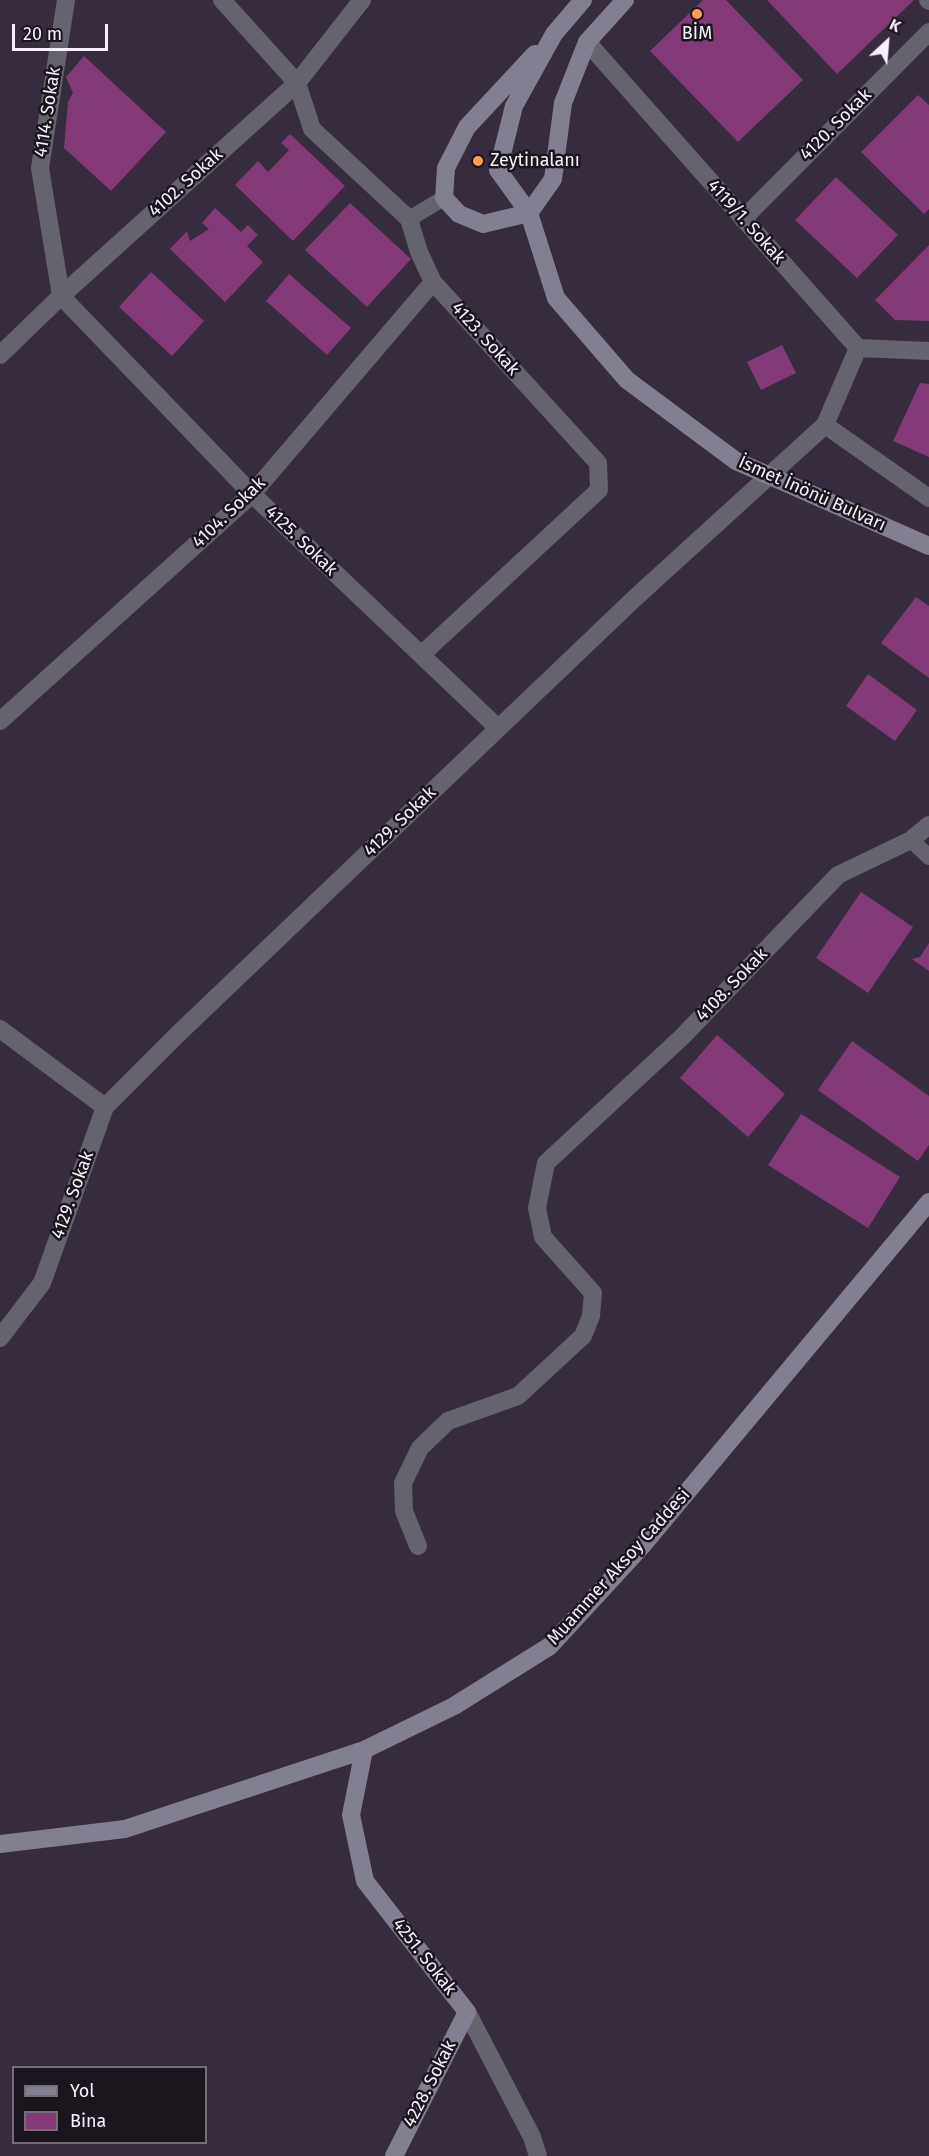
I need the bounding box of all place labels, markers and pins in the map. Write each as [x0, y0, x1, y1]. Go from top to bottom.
marker: BİM [690, 7, 704, 21]
place label: BİM [682, 23, 712, 45]
place label: Zeytinalanı [490, 150, 580, 172]
marker: Zeytinalanı [471, 154, 485, 168]

